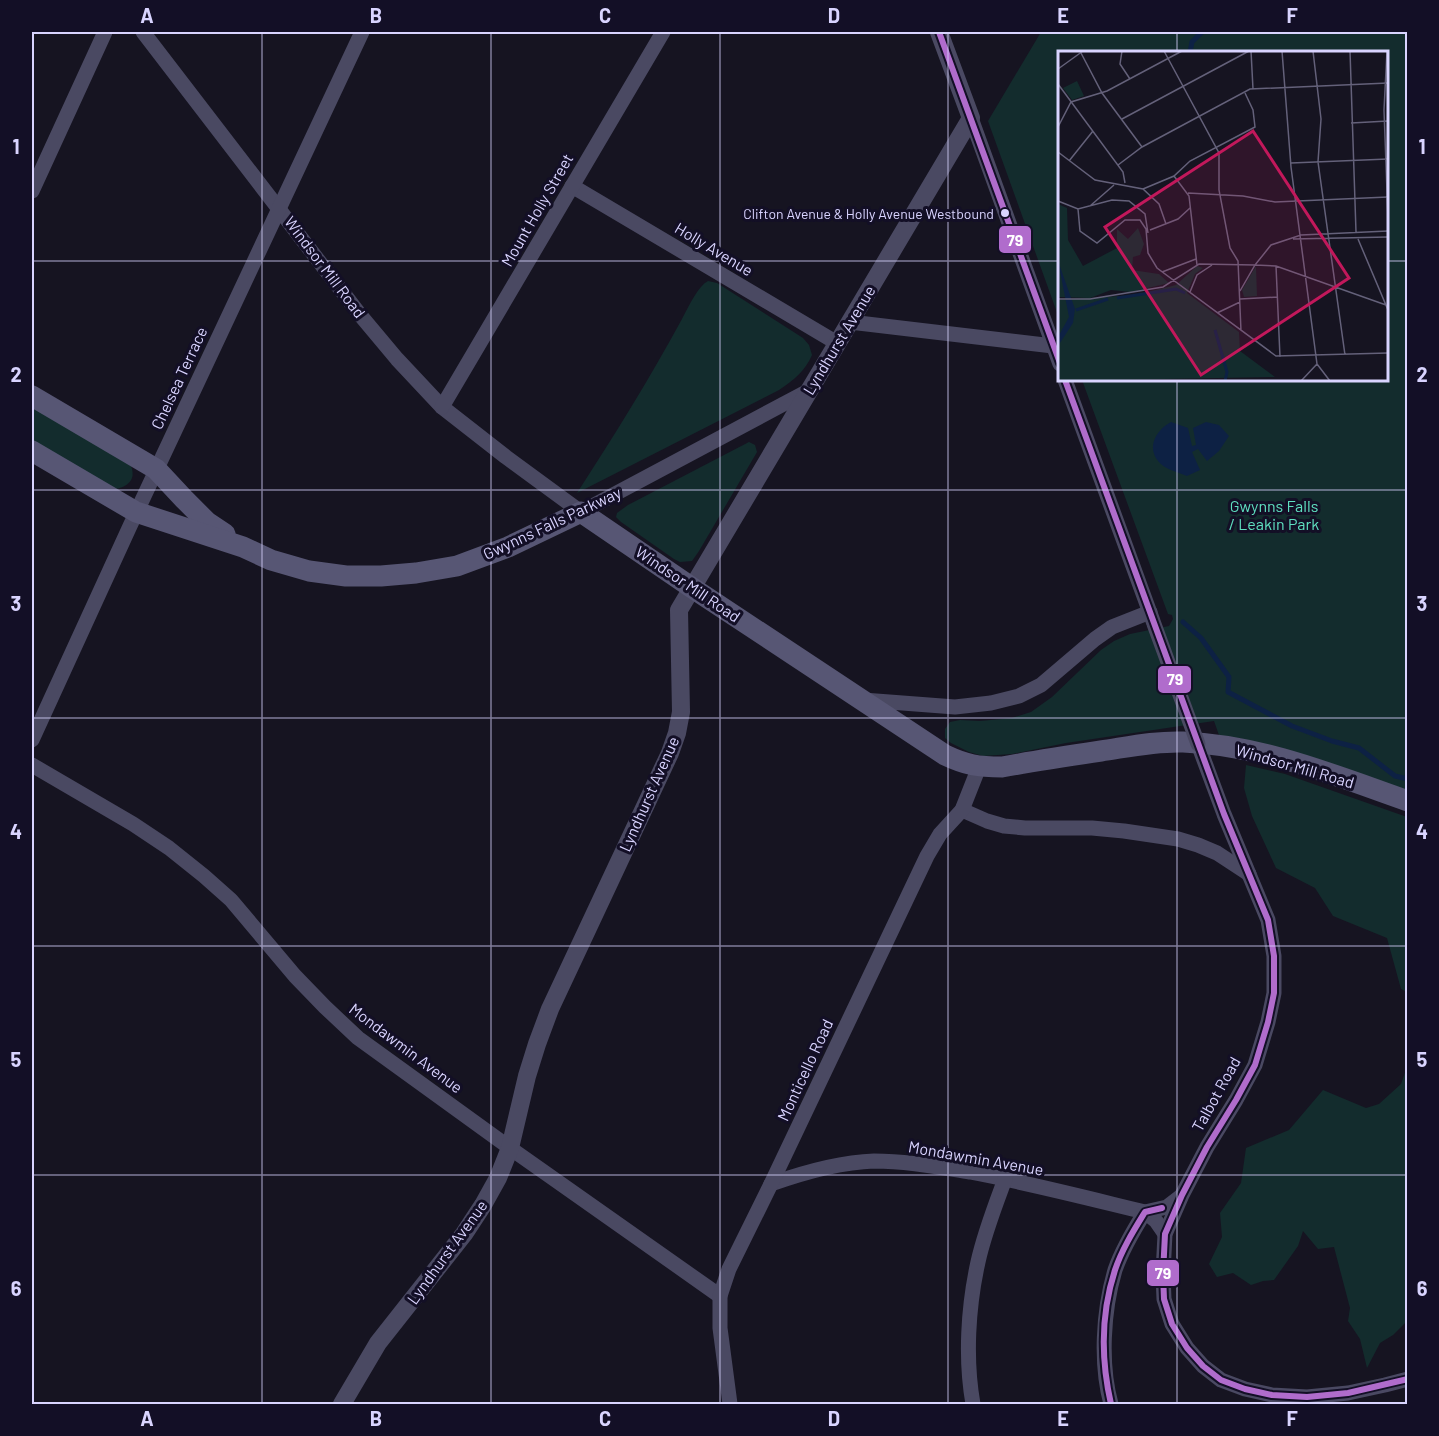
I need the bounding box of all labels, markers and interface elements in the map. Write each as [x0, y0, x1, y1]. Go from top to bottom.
text: A [140, 3, 154, 27]
text: B [370, 3, 382, 27]
text: C [599, 3, 611, 27]
text: D [828, 3, 840, 27]
text: E [1057, 3, 1069, 27]
text: F [1286, 3, 1298, 27]
inset map [1058, 51, 1388, 381]
text: 1 [12, 134, 20, 158]
text: 1 [1418, 134, 1426, 158]
street label: Mount Holly Street [497, 150, 577, 270]
place label: Clifton Avenue & Holly Avenue Westbound [743, 205, 994, 222]
marker: Clifton Avenue & Holly Avenue Westbound [999, 207, 1011, 219]
street label: Windsor Mill Road [281, 212, 370, 321]
street label: Holly Avenue [672, 218, 757, 279]
line badge: 79 [998, 225, 1032, 254]
text: 79 [1007, 230, 1023, 249]
street label: Lyndhurst Avenue [798, 282, 879, 398]
street label: Chelsea Terrace [146, 323, 211, 432]
text: 2 [10, 362, 22, 386]
text: 2 [1416, 362, 1428, 386]
street label: Gwynns Falls Parkway [480, 482, 624, 563]
park label: Gwynns Falls / Leakin Park [1229, 496, 1319, 533]
street label: Windsor Mill Road [632, 542, 744, 626]
text: 3 [11, 591, 21, 615]
text: 3 [1417, 591, 1427, 615]
line badge: 79 [1157, 665, 1192, 694]
text: 79 [1167, 669, 1183, 688]
street label: Lyndhurst Avenue [615, 733, 682, 854]
street label: Windsor Mill Road [1234, 740, 1357, 792]
text: 4 [10, 819, 22, 843]
text: 4 [1416, 819, 1428, 843]
street label: Mondawmin Avenue [346, 999, 467, 1096]
street label: Monticello Road [773, 1016, 836, 1124]
text: 5 [11, 1047, 22, 1071]
text: 5 [1417, 1047, 1428, 1071]
street label: Talbot Road [1187, 1053, 1244, 1134]
street label: Mondawmin Avenue [907, 1136, 1045, 1179]
street label: Lyndhurst Avenue [402, 1196, 491, 1307]
line badge: 79 [1146, 1259, 1180, 1287]
text: 79 [1155, 1263, 1171, 1282]
text: 6 [11, 1276, 22, 1300]
text: 6 [1417, 1276, 1428, 1300]
text: A [140, 1406, 154, 1430]
text: B [370, 1406, 382, 1430]
text: C [599, 1406, 611, 1430]
text: D [828, 1406, 840, 1430]
text: E [1057, 1406, 1069, 1430]
text: F [1286, 1406, 1298, 1430]

